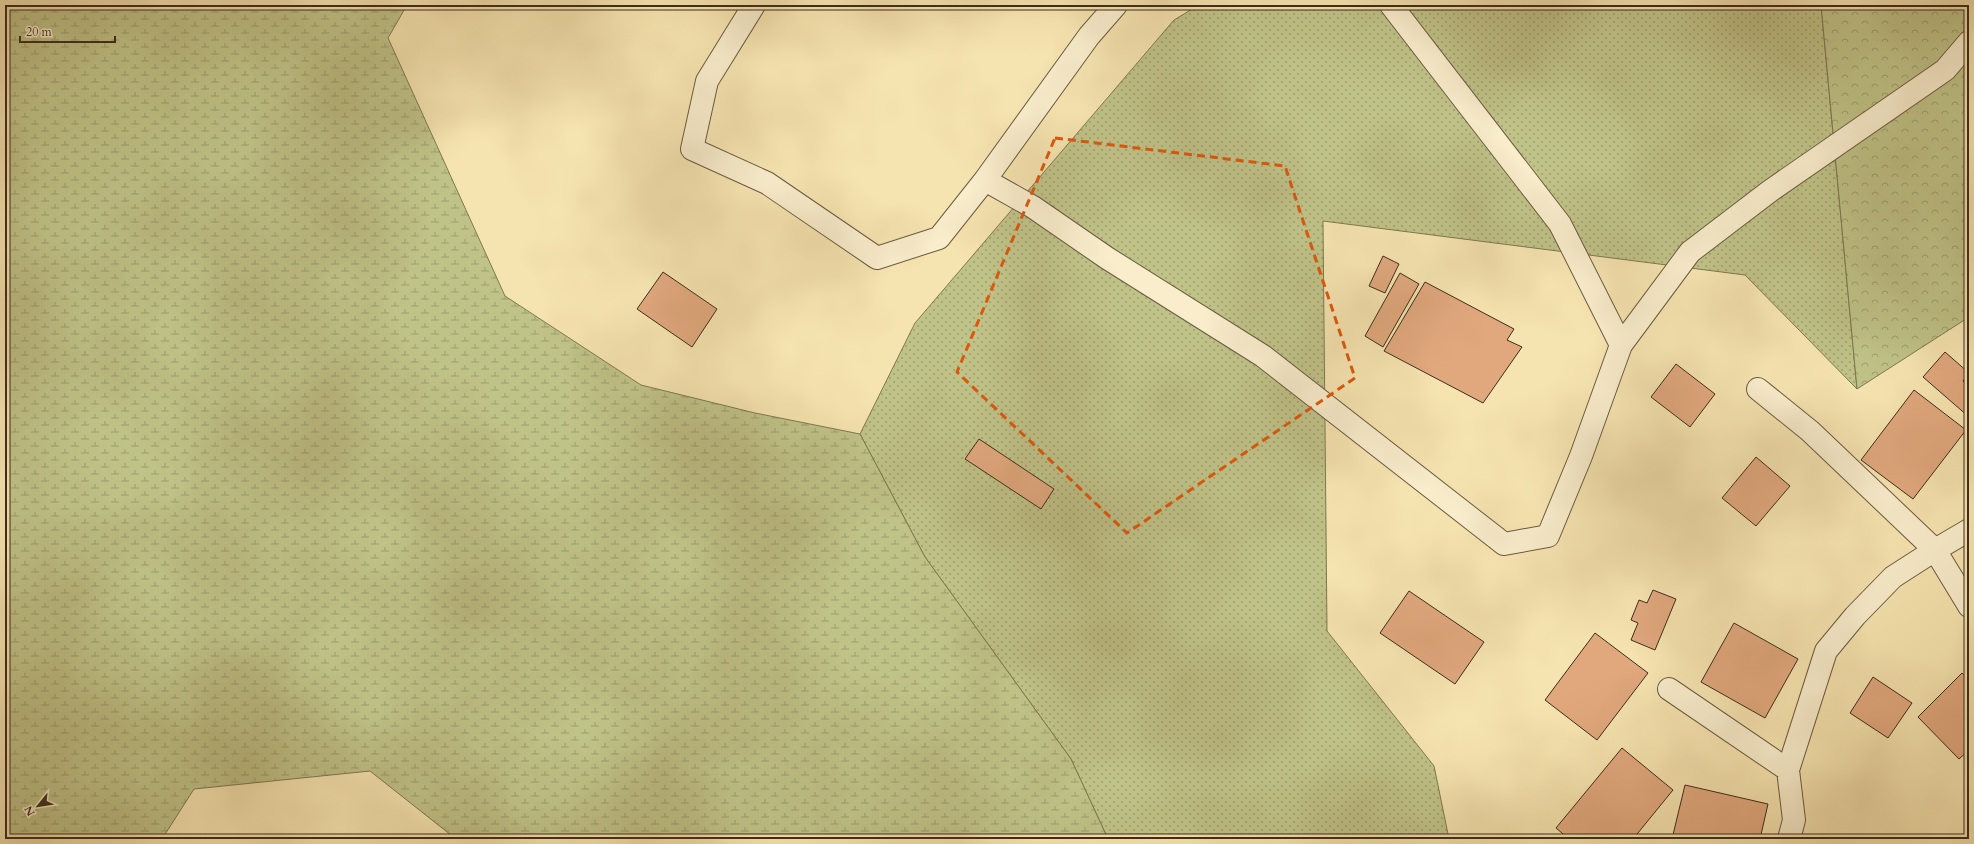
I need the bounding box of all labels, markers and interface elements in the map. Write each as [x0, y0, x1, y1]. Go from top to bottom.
scale bar [20, 18, 115, 44]
text: 20 m [26, 24, 53, 40]
north arrow [18, 786, 58, 826]
text: N [21, 802, 39, 819]

